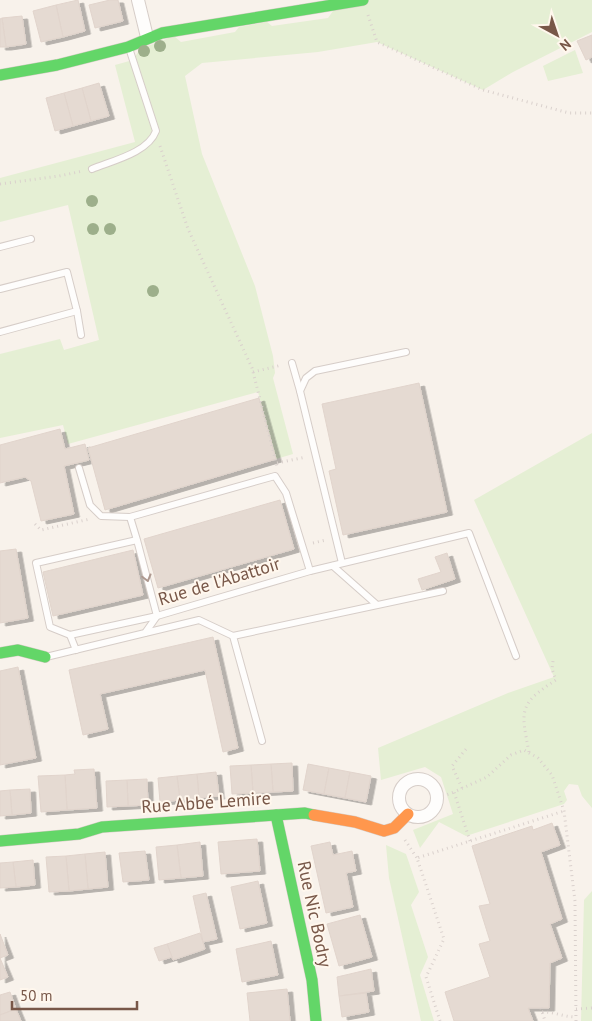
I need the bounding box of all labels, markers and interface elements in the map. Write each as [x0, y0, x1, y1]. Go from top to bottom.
north arrow [532, 10, 582, 60]
text: N [556, 35, 575, 55]
street label: Rue de l'Abattoir [155, 551, 283, 611]
one-way arrow [141, 574, 152, 583]
street label: Rue Abbé Lemire [141, 786, 271, 818]
street label: Rue Nic Bodry [293, 859, 338, 970]
scale bar [12, 978, 138, 1010]
text: 50 m [20, 986, 53, 1005]

